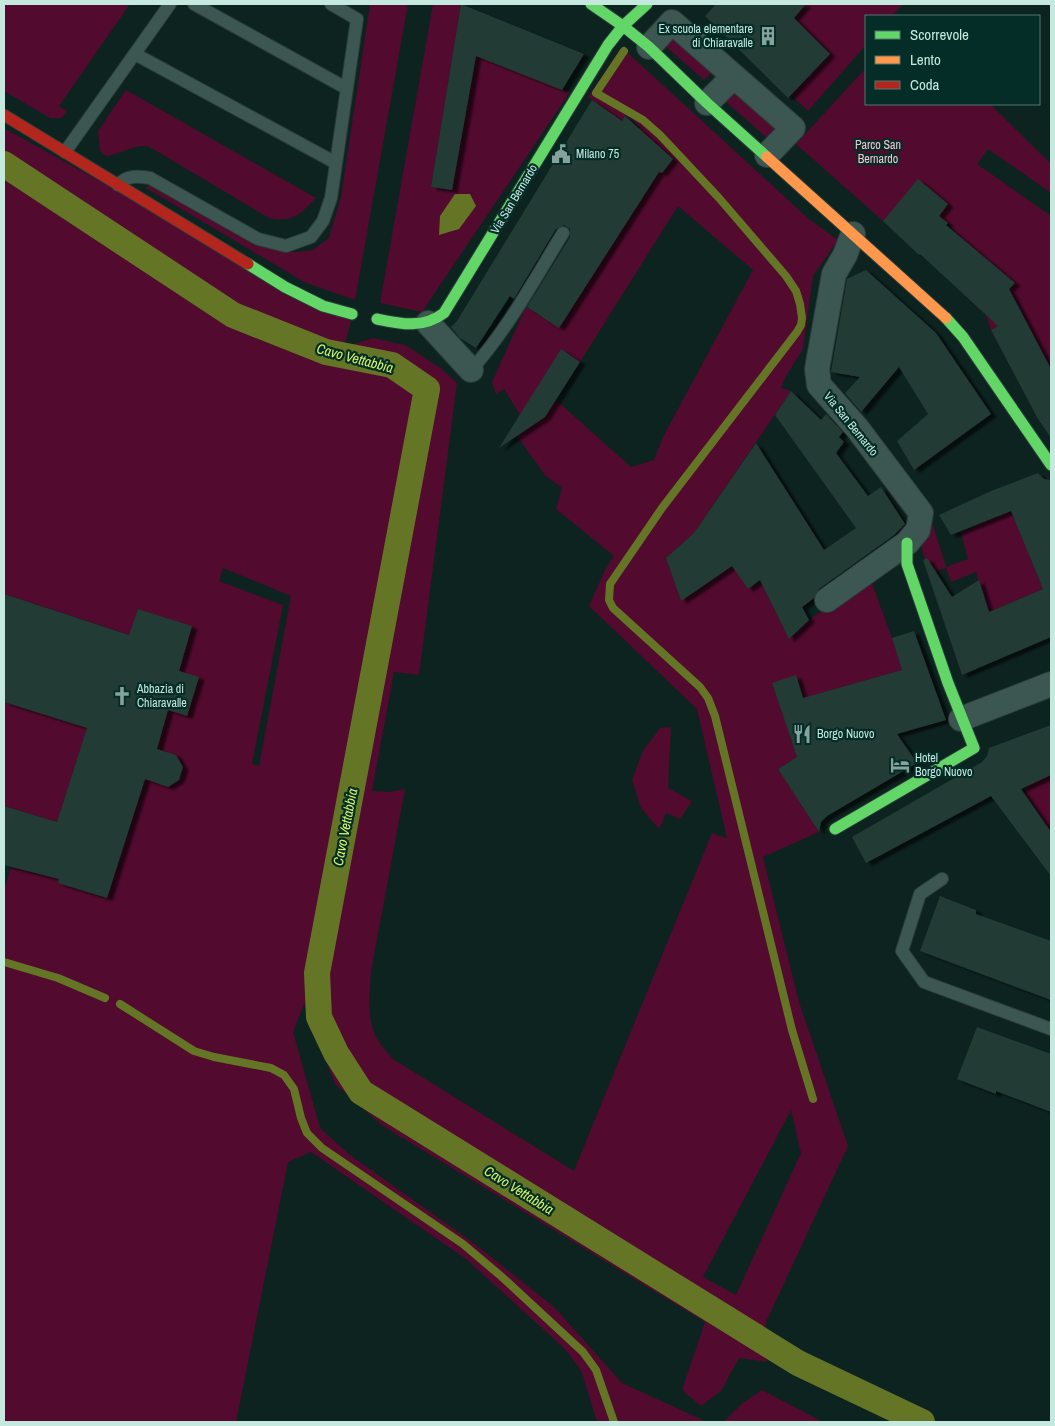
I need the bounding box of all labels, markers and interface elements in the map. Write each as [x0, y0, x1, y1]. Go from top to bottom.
legend [865, 15, 1040, 105]
place label: Ex scuola elementare di Chiaravalle [658, 21, 753, 51]
text: Scorrevole [910, 24, 969, 45]
building icon: Ex scuola elementare di Chiaravalle [757, 25, 779, 47]
text: Lento [910, 49, 941, 70]
text: Coda [910, 74, 940, 95]
park label: Parco San Bernardo [855, 137, 901, 167]
public building icon: Milano 75 [550, 143, 572, 165]
place label: Milano 75 [576, 146, 620, 162]
street label: Via San Bernardo [487, 161, 541, 237]
water label: Cavo Vettabbia [315, 339, 395, 377]
street label: Via San Bernardo [820, 389, 882, 459]
place label: Abbazia di Chiaravalle [136, 681, 187, 711]
church icon: Abbazia di Chiaravalle [111, 685, 133, 707]
restaurant icon: Borgo Nuovo [791, 723, 813, 745]
place label: Borgo Nuovo [817, 726, 874, 742]
place label: Hotel Borgo Nuovo [915, 750, 972, 780]
hotel icon: Hotel Borgo Nuovo [889, 754, 911, 776]
water label: Cavo Vettabbia [329, 787, 361, 867]
water label: Cavo Vettabbia [481, 1162, 557, 1218]

